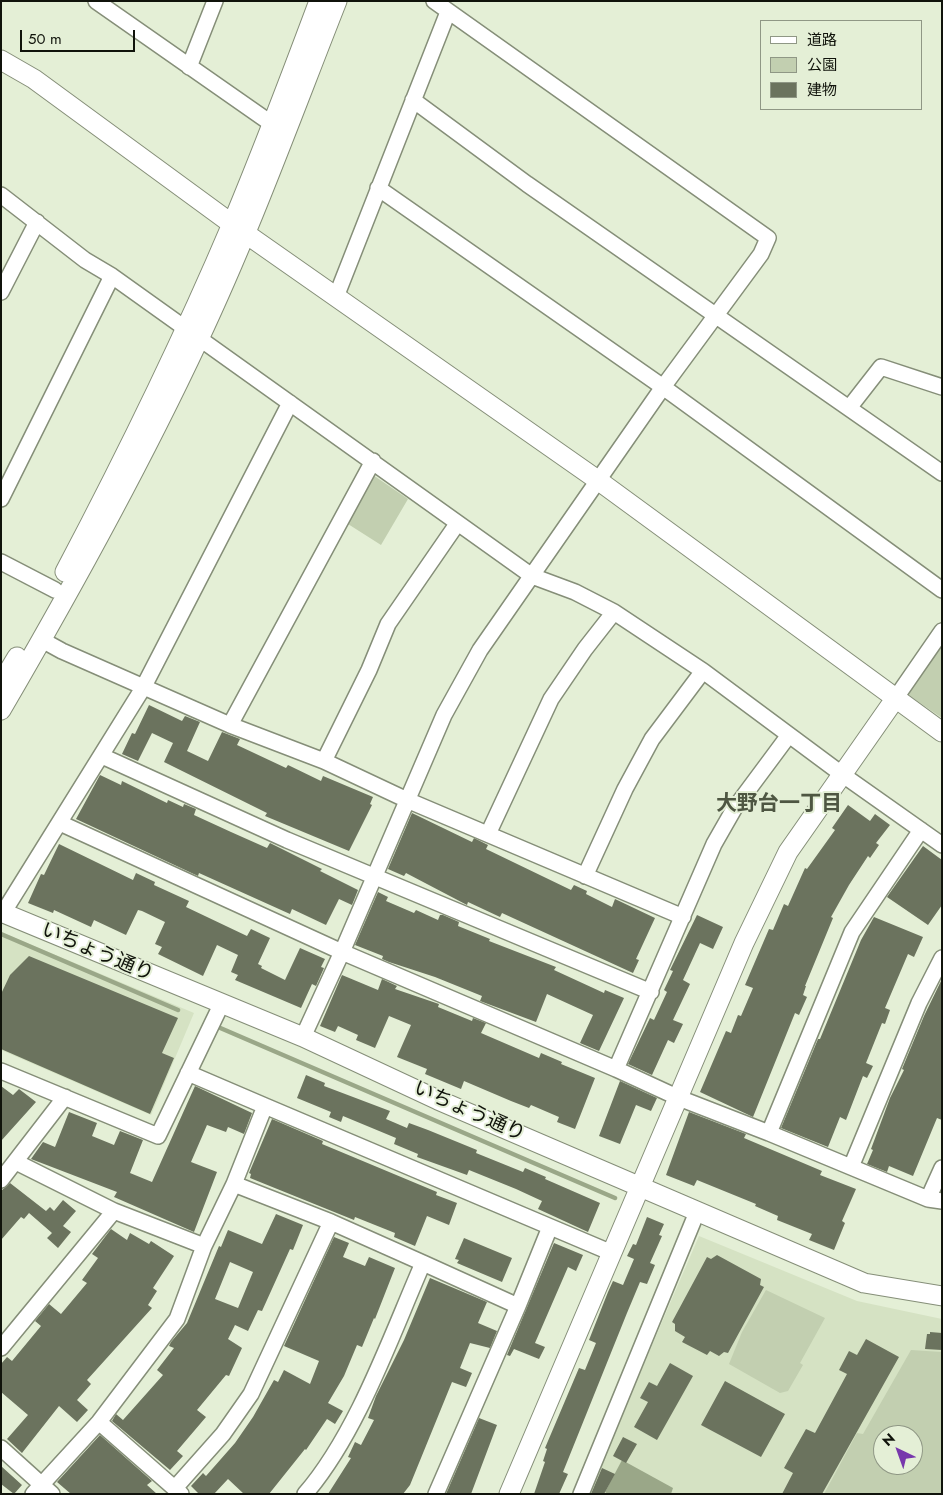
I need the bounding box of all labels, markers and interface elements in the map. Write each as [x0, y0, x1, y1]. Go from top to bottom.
scale bar [22, 20, 138, 52]
legend [760, 20, 923, 110]
text: 50 m [28, 28, 62, 50]
text: 道路 [807, 29, 837, 51]
text: 公園 [807, 54, 837, 76]
text: 建物 [807, 79, 837, 101]
district label: 大野台一丁目 [716, 792, 842, 818]
street label: いちょう通り [37, 919, 157, 987]
street label: いちょう通り [409, 1077, 529, 1147]
north arrow [873, 1425, 923, 1475]
text: N [878, 1428, 899, 1451]

